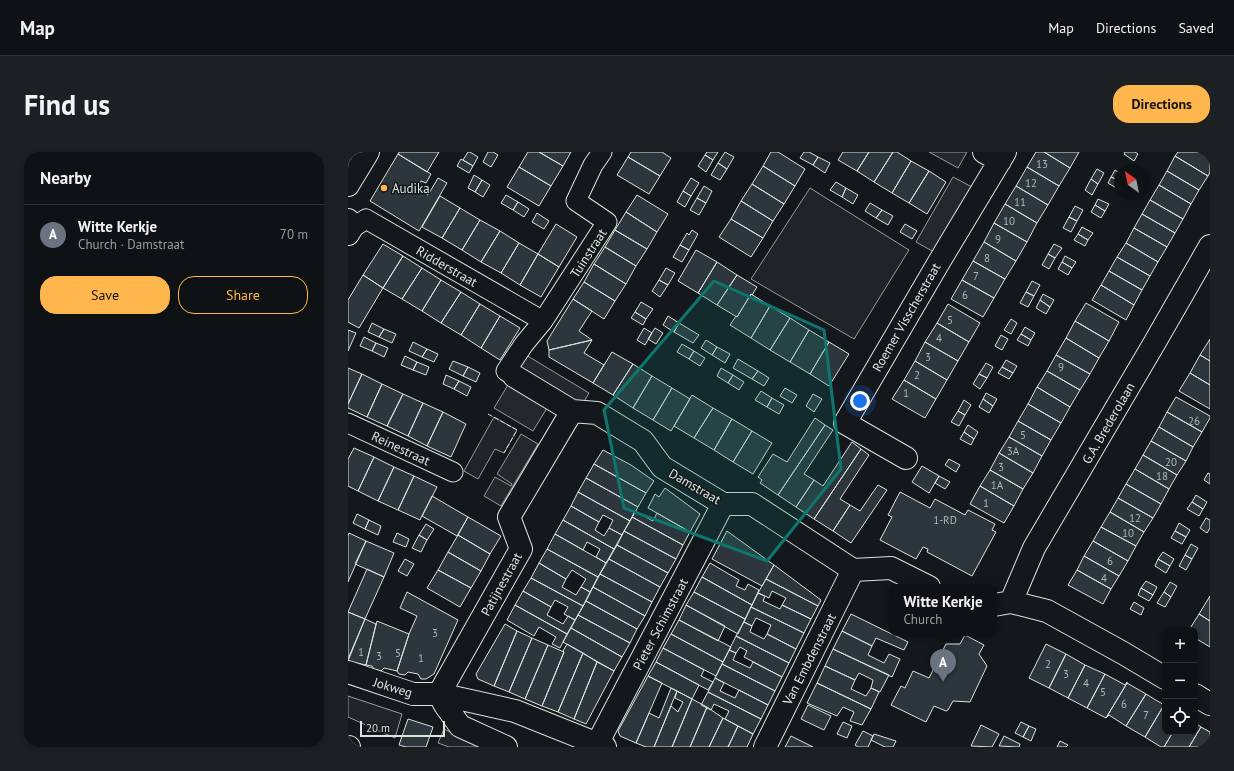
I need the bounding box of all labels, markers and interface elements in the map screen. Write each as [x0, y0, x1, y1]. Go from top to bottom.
text: Map [20, 16, 55, 40]
text: Map [1048, 19, 1074, 37]
text: Directions [1096, 19, 1156, 37]
text: Saved [1178, 19, 1214, 37]
button: Directions [1113, 85, 1210, 123]
text: Find us [24, 86, 110, 123]
house number: 13 [1036, 157, 1048, 171]
north arrow [1114, 164, 1150, 200]
text: Nearby [40, 167, 91, 189]
house number: 12 [1025, 176, 1037, 190]
place label: Audika [392, 180, 430, 197]
marker: Audika [379, 183, 389, 193]
house number: 11 [1014, 195, 1026, 209]
house number: 10 [1003, 214, 1015, 228]
text: Witte Kerkje [78, 217, 157, 236]
street label: Tuinstraat [566, 225, 611, 281]
text: A [49, 226, 57, 243]
text: 70 m [280, 226, 308, 243]
house number: 9 [995, 232, 1001, 246]
text: Church · Damstraat [78, 236, 184, 253]
street label: Ridderstraat [413, 242, 481, 291]
house number: 8 [984, 251, 990, 265]
street label: Roemer Visscherstraat [868, 259, 945, 375]
house number: 7 [973, 269, 979, 283]
button: Save [40, 276, 170, 314]
button: Share [178, 276, 308, 314]
house number: 6 [962, 288, 968, 302]
house number: 5 [947, 313, 953, 327]
house number: 4 [936, 331, 942, 345]
house number: 3 [925, 350, 931, 364]
house number: 9 [1058, 360, 1064, 374]
house number: 2 [914, 368, 920, 382]
street label: G.A. Brederolaan [1078, 379, 1139, 467]
house number: 1 [903, 386, 909, 400]
your location [850, 391, 870, 411]
house number: 26 [1188, 414, 1200, 428]
street label: Reinestraat [369, 428, 433, 470]
house number: 5 [1020, 428, 1026, 442]
house number: 3A [1007, 444, 1020, 458]
house number: 20 [1165, 455, 1177, 469]
house number: 3 [998, 460, 1004, 474]
street label: Damstraat [666, 465, 724, 508]
house number: 18 [1156, 469, 1168, 483]
house number: 1A [991, 478, 1004, 492]
house number: 1 [983, 496, 989, 510]
house number: 12 [1129, 511, 1141, 525]
house number: 1-RD [933, 513, 957, 527]
house number: 10 [1122, 526, 1134, 540]
street label: Patijnestraat [477, 549, 526, 619]
house number: 6 [1107, 554, 1113, 568]
house number: 4 [1101, 571, 1107, 585]
street label: Pieter Schimstraat [629, 575, 692, 673]
popup [889, 584, 997, 636]
text: Witte Kerkje [903, 592, 983, 611]
street label: Van Embdenstraat [779, 610, 840, 709]
text: Church [903, 611, 942, 628]
house number: 3 [432, 626, 438, 640]
map controls [1162, 627, 1198, 735]
button: + [1162, 627, 1198, 663]
house number: 1 [358, 645, 364, 659]
house number: 5 [395, 646, 401, 660]
house number: 3 [376, 649, 382, 663]
pin: A [930, 649, 956, 682]
house number: 1 [418, 651, 424, 665]
house number: 2 [1045, 657, 1051, 671]
button: − [1162, 663, 1198, 699]
house number: 3 [1063, 667, 1069, 681]
street label: Jokweg [370, 673, 414, 701]
house number: 4 [1083, 676, 1089, 690]
house number: 5 [1100, 685, 1106, 699]
house number: 6 [1121, 697, 1127, 711]
button: locate [1162, 699, 1198, 735]
house number: 7 [1143, 708, 1149, 722]
scale bar [360, 719, 445, 738]
text: 20 m [366, 721, 390, 735]

